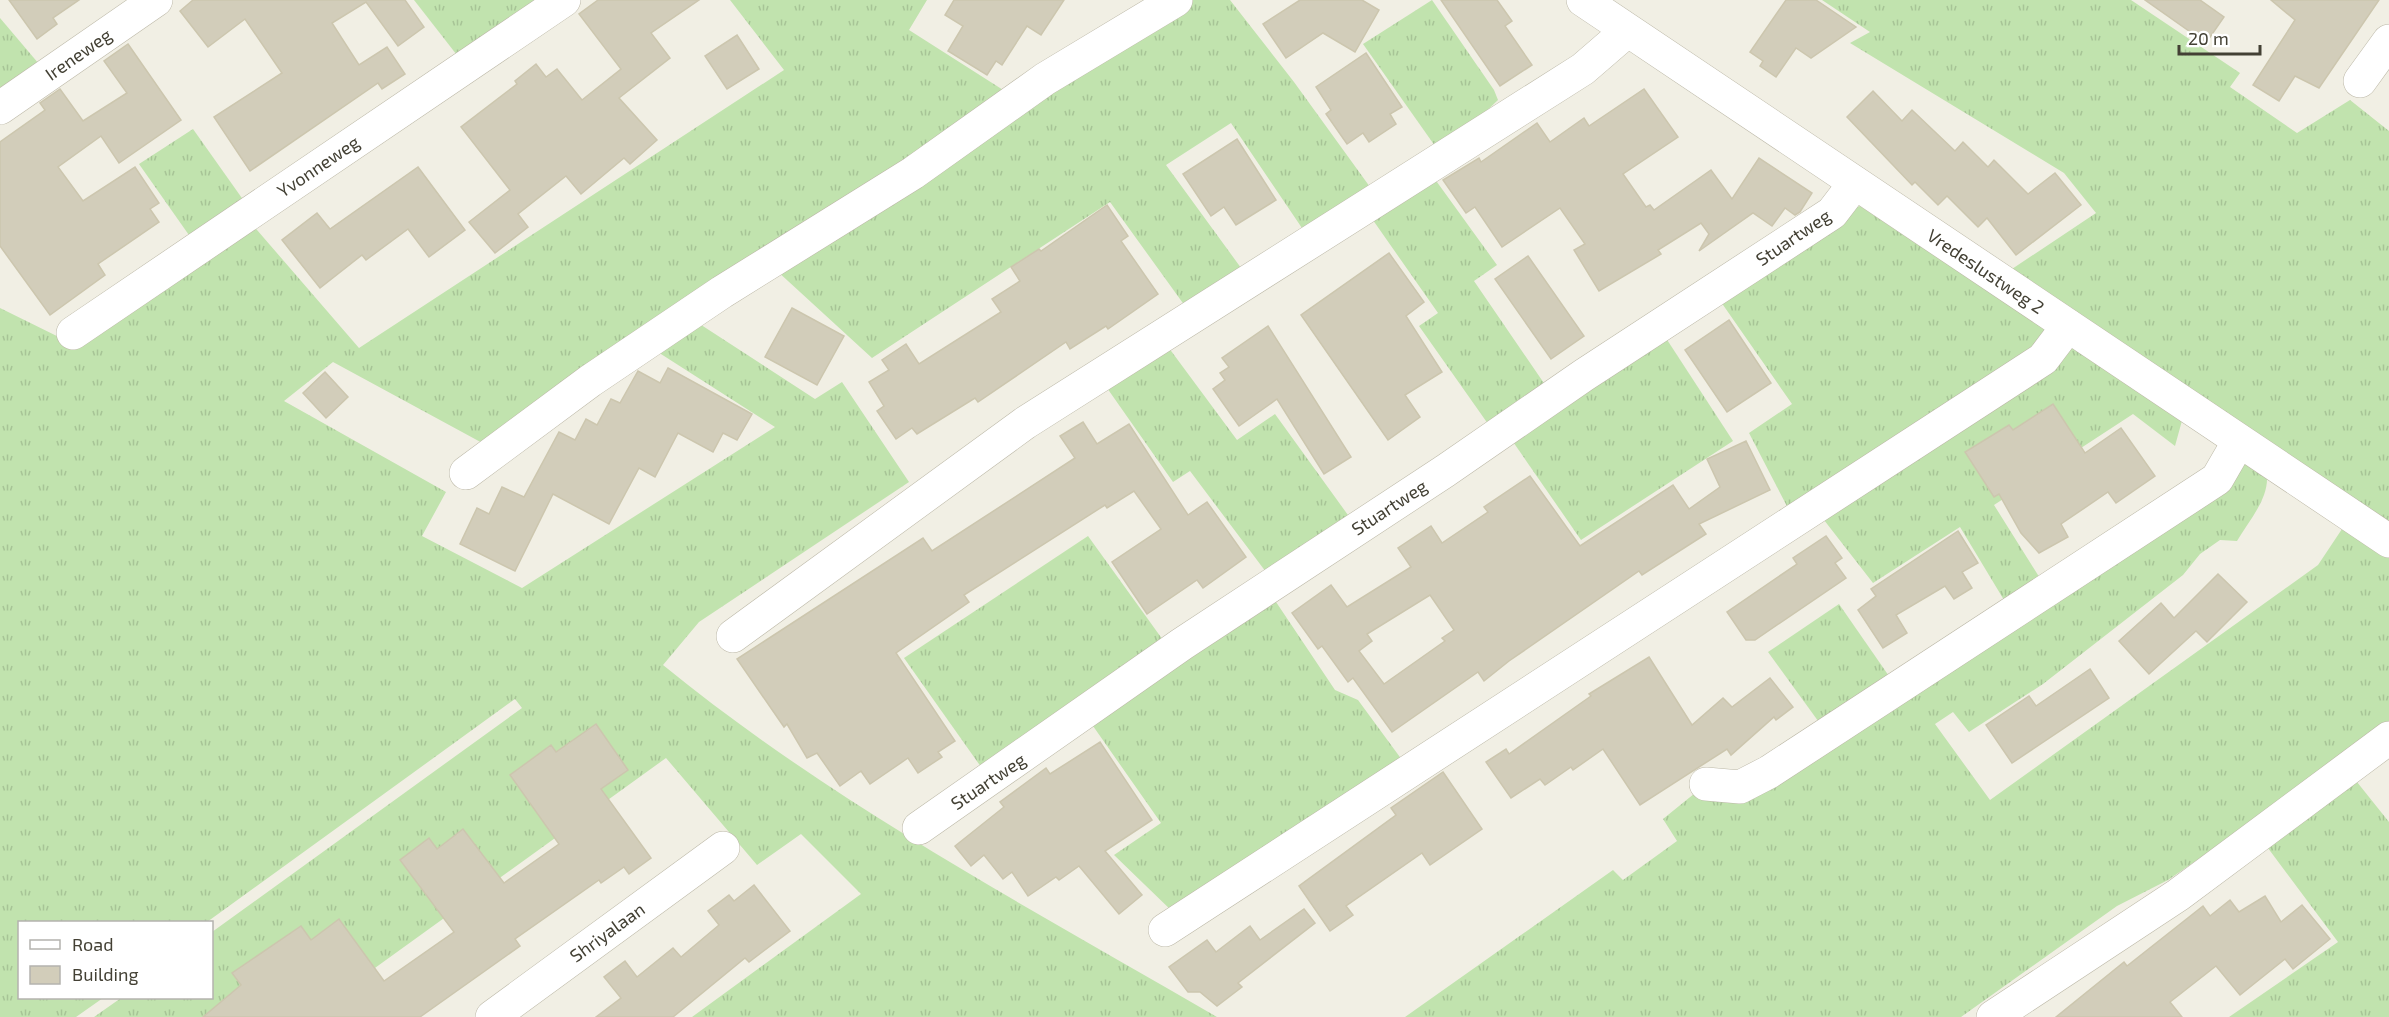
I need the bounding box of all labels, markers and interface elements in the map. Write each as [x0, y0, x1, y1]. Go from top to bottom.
scale bar [2179, 18, 2260, 56]
street label: Ireneweg [41, 23, 115, 85]
text: 20 m [2188, 27, 2229, 49]
street label: Yvonneweg [273, 130, 363, 202]
street label: Stuartweg [1751, 204, 1835, 270]
street label: Vredeslustweg 2 [1923, 224, 2049, 318]
street label: Stuartweg [1347, 474, 1431, 540]
street label: Stuartweg [946, 748, 1030, 814]
street label: Shriyalaan [565, 897, 649, 967]
legend [18, 921, 213, 999]
text: Road [72, 933, 113, 955]
text: Building [72, 963, 139, 985]

